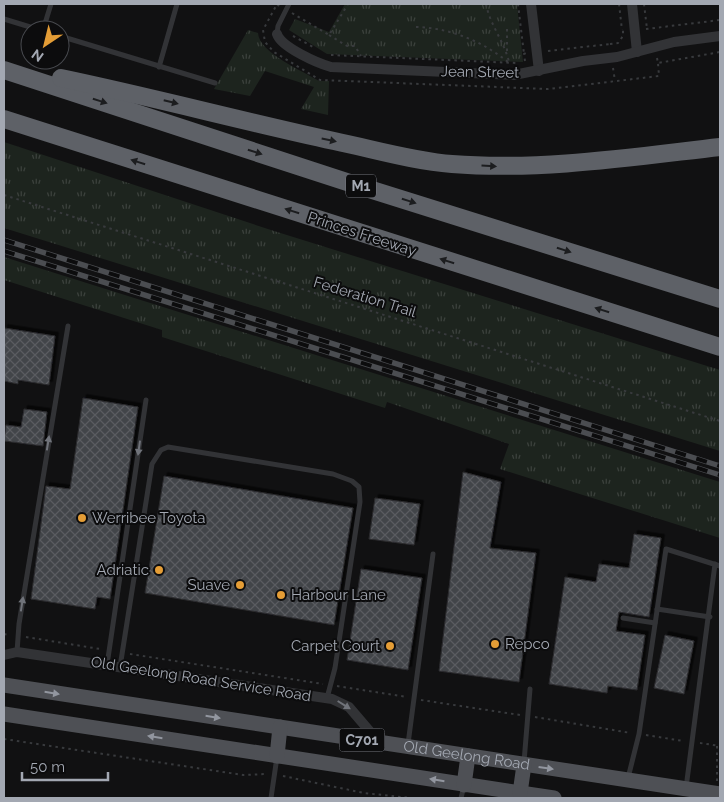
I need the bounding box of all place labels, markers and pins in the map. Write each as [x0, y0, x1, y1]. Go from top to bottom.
place label: Werribee Toyota [92, 509, 206, 527]
marker: Werribee Toyota [76, 512, 88, 524]
place label: Adriatic [97, 561, 149, 579]
marker: Adriatic [153, 564, 165, 576]
place label: Suave [188, 576, 230, 594]
marker: Suave [234, 579, 246, 591]
place label: Harbour Lane [291, 586, 386, 604]
marker: Harbour Lane [275, 589, 287, 601]
place label: Repco [505, 635, 550, 653]
place label: Carpet Court [291, 637, 380, 655]
marker: Repco [489, 638, 501, 650]
marker: Carpet Court [384, 640, 396, 652]

